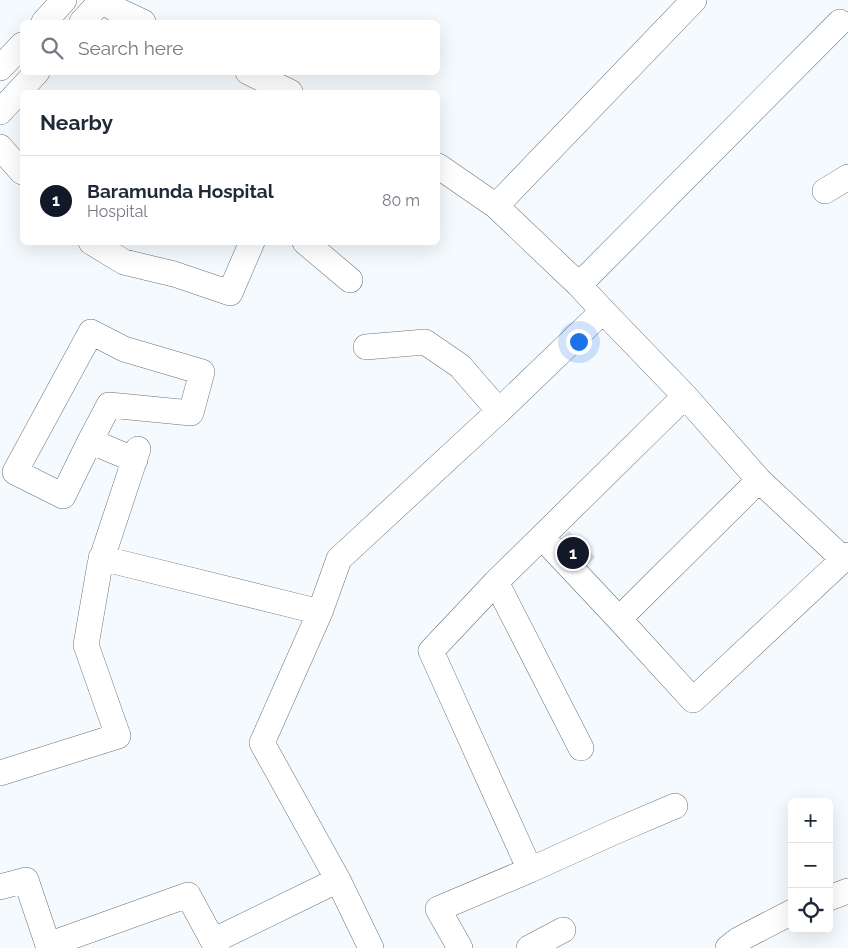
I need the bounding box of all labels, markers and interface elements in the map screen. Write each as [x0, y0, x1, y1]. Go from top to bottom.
search box [20, 20, 440, 75]
icon: search [38, 34, 66, 62]
text: Search here [78, 37, 184, 59]
text: Nearby [40, 110, 113, 135]
text: Baramunda Hospital [87, 180, 274, 202]
text: 1 [52, 191, 60, 210]
text: 80 m [382, 191, 420, 210]
text: Hospital [87, 202, 148, 221]
your location [566, 329, 592, 355]
pin: 1 [557, 534, 589, 572]
map controls [788, 798, 833, 933]
button: + [788, 798, 833, 843]
button: − [788, 843, 833, 888]
button: locate [788, 888, 833, 933]

